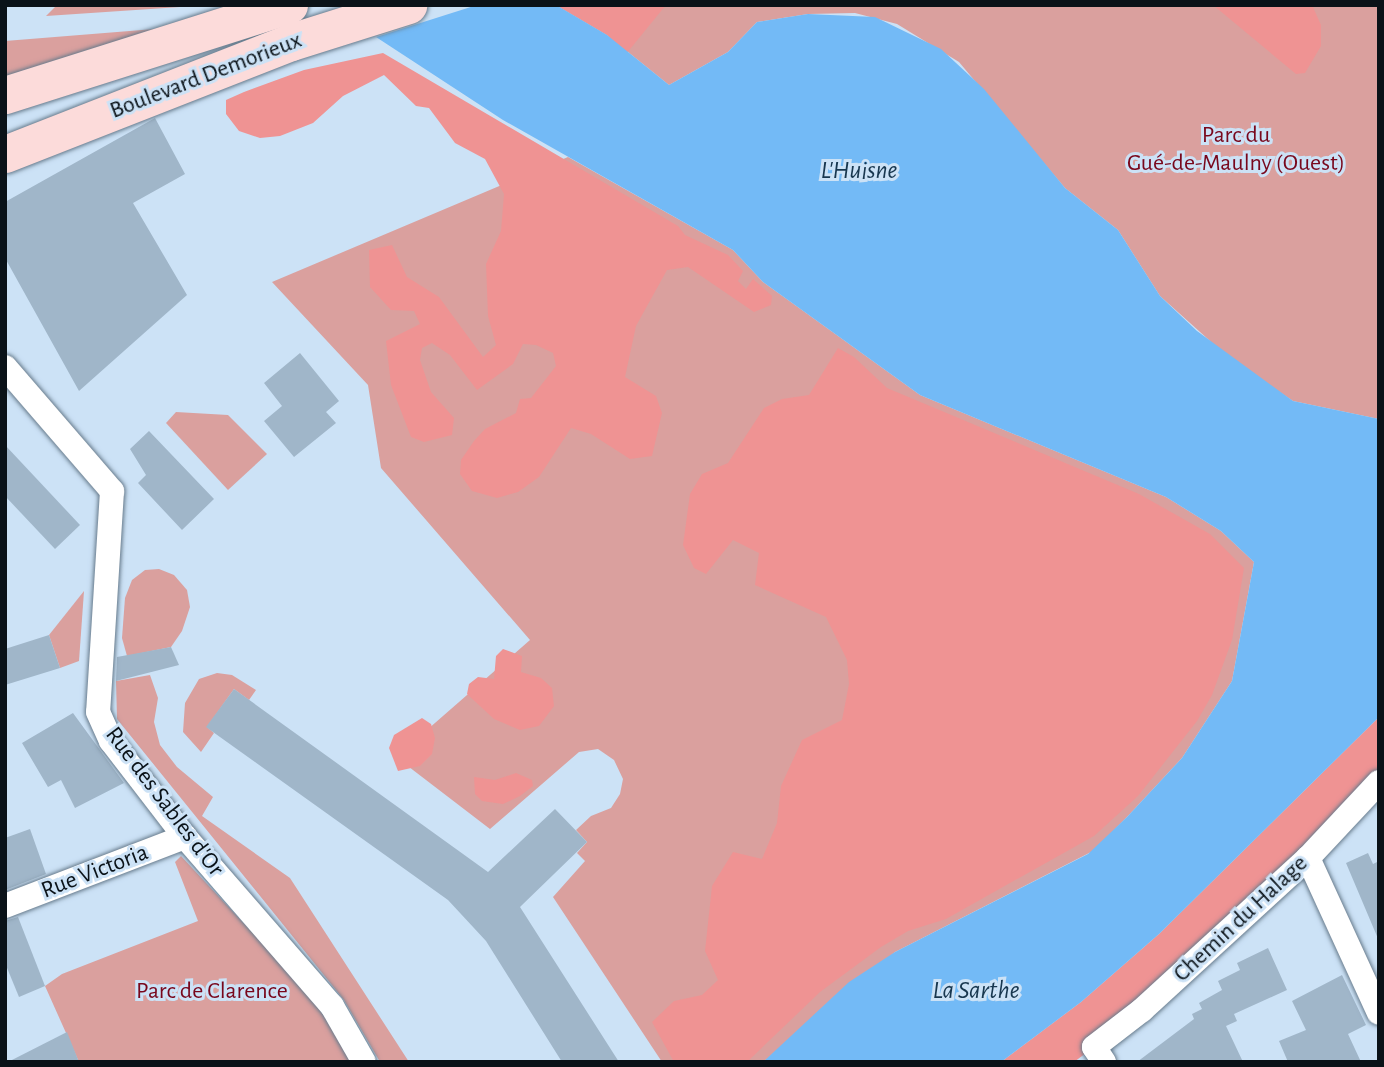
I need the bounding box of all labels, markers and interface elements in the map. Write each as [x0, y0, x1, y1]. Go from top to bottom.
street label: Boulevard Demorieux [106, 26, 306, 126]
park label: Parc du Gué-de-Maulny (Ouest) [1127, 122, 1345, 178]
water label: L'Huisne [821, 155, 897, 187]
street label: Rue des Sables d'Or [98, 722, 230, 882]
street label: Rue Victoria [37, 838, 153, 906]
street label: Chemin du Halage [1168, 850, 1314, 988]
water label: La Sarthe [933, 975, 1019, 1007]
park label: Parc de Clarence [136, 978, 288, 1006]

